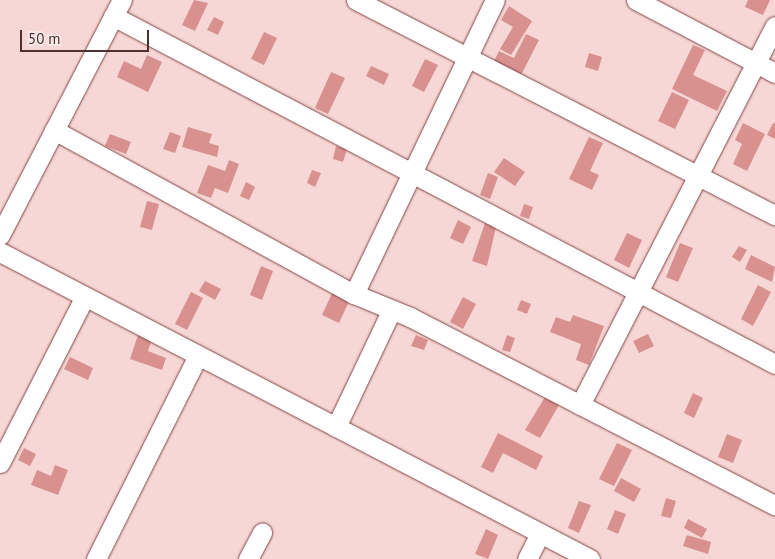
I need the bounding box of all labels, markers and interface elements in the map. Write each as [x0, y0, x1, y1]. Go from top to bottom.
scale bar [22, 20, 151, 52]
text: 50 m [28, 29, 61, 48]

